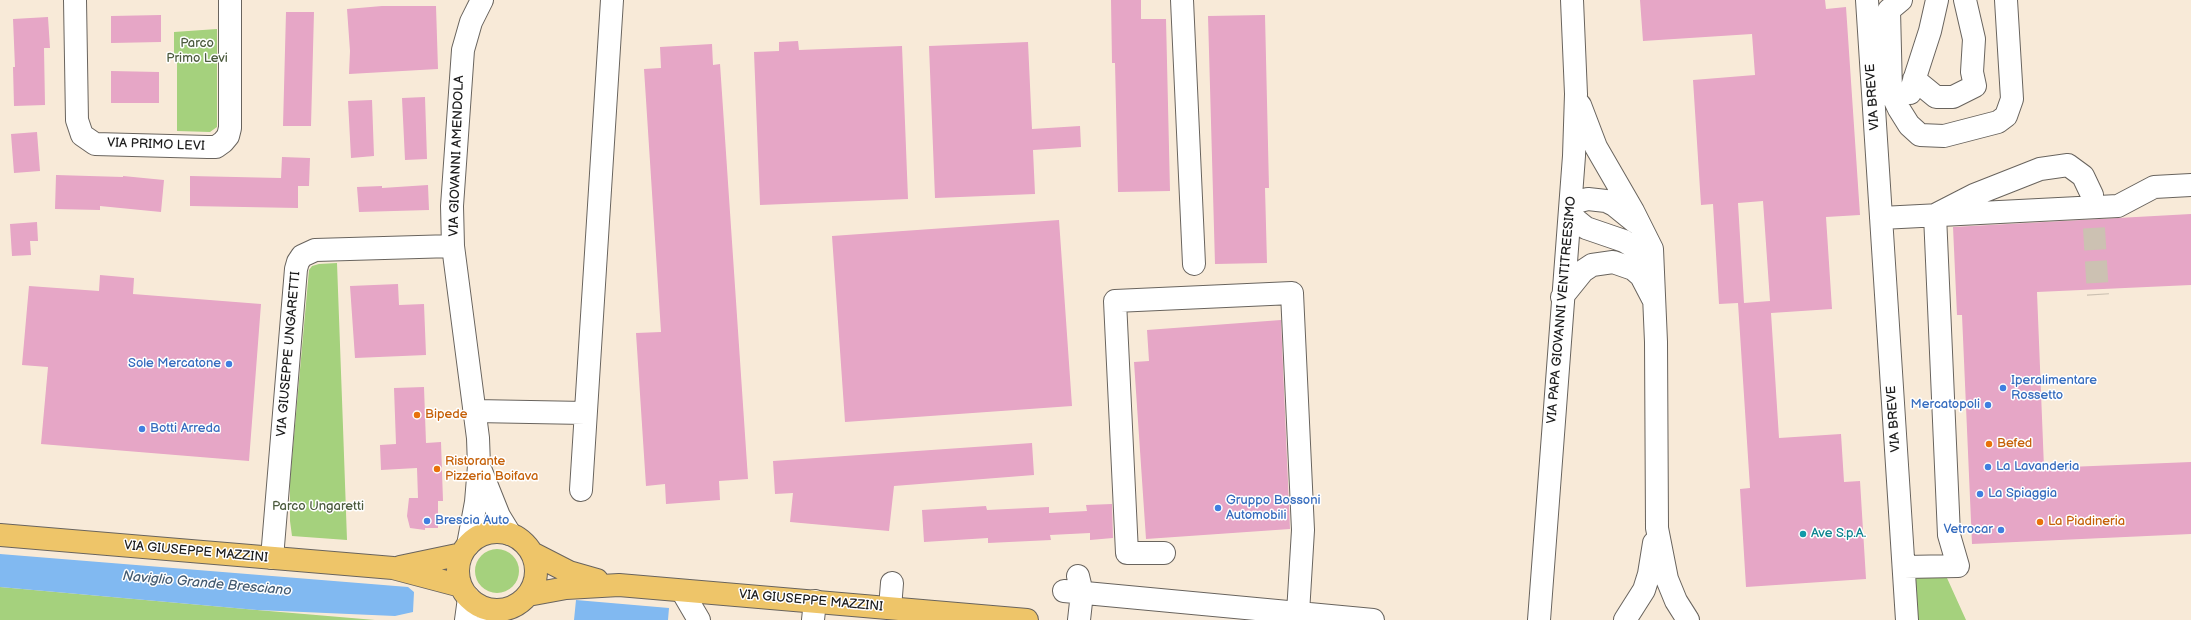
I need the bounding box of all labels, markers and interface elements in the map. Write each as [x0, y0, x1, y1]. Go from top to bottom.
park label: Parco Primo Levi [166, 36, 228, 67]
street label: VIA BREVE [1863, 63, 1883, 131]
street label: VIA GIOVANNI AMENDOLA [446, 75, 468, 237]
street label: VIA PRIMO LEVI [107, 135, 205, 155]
street label: VIA PAPA GIOVANNI VENTITREESIMO [1544, 196, 1580, 424]
street label: VIA GIUSEPPE UNGARETTI [274, 271, 304, 437]
place label: Sole Mercatone [128, 356, 221, 372]
marker: Sole Mercatone [224, 359, 234, 369]
place label: Iperalimentare Rossetto [2011, 373, 2097, 404]
marker: Iperalimentare Rossetto [1998, 383, 2008, 393]
street label: VIA BREVE [1884, 385, 1904, 453]
place label: Mercatopoli [1911, 397, 1980, 413]
marker: Mercatopoli [1983, 400, 1993, 410]
place label: Bipede [425, 407, 467, 423]
marker: Bipede [412, 410, 422, 420]
place label: Botti Arreda [150, 421, 220, 437]
marker: Botti Arreda [137, 424, 147, 434]
place label: Befed [1997, 436, 2032, 452]
marker: Befed [1984, 439, 1994, 449]
place label: Ristorante Pizzeria Boifava [445, 454, 538, 485]
place label: La Lavanderia [1996, 459, 2079, 475]
marker: La Lavanderia [1983, 462, 1993, 472]
marker: Ristorante Pizzeria Boifava [432, 464, 442, 474]
place label: La Spiaggia [1988, 486, 2057, 502]
marker: La Spiaggia [1975, 489, 1985, 499]
place label: Gruppo Bossoni Automobili [1226, 493, 1321, 524]
park label: Parco Ungaretti [272, 499, 364, 515]
marker: Gruppo Bossoni Automobili [1213, 503, 1223, 513]
place label: Brescia Auto [435, 513, 509, 529]
place label: La Piadineria [2048, 514, 2125, 530]
marker: Brescia Auto [422, 516, 432, 526]
marker: La Piadineria [2035, 517, 2045, 527]
place label: Vetrocar [1943, 522, 1993, 538]
marker: Vetrocar [1996, 525, 2006, 535]
place label: Ave S.p.A. [1811, 526, 1866, 542]
marker: Ave S.p.A. [1798, 529, 1808, 539]
street label: VIA GIUSEPPE MAZZINI [123, 538, 269, 566]
water label: Naviglio Grande Bresciano [122, 568, 292, 600]
street label: VIA GIUSEPPE MAZZINI [738, 587, 884, 615]

